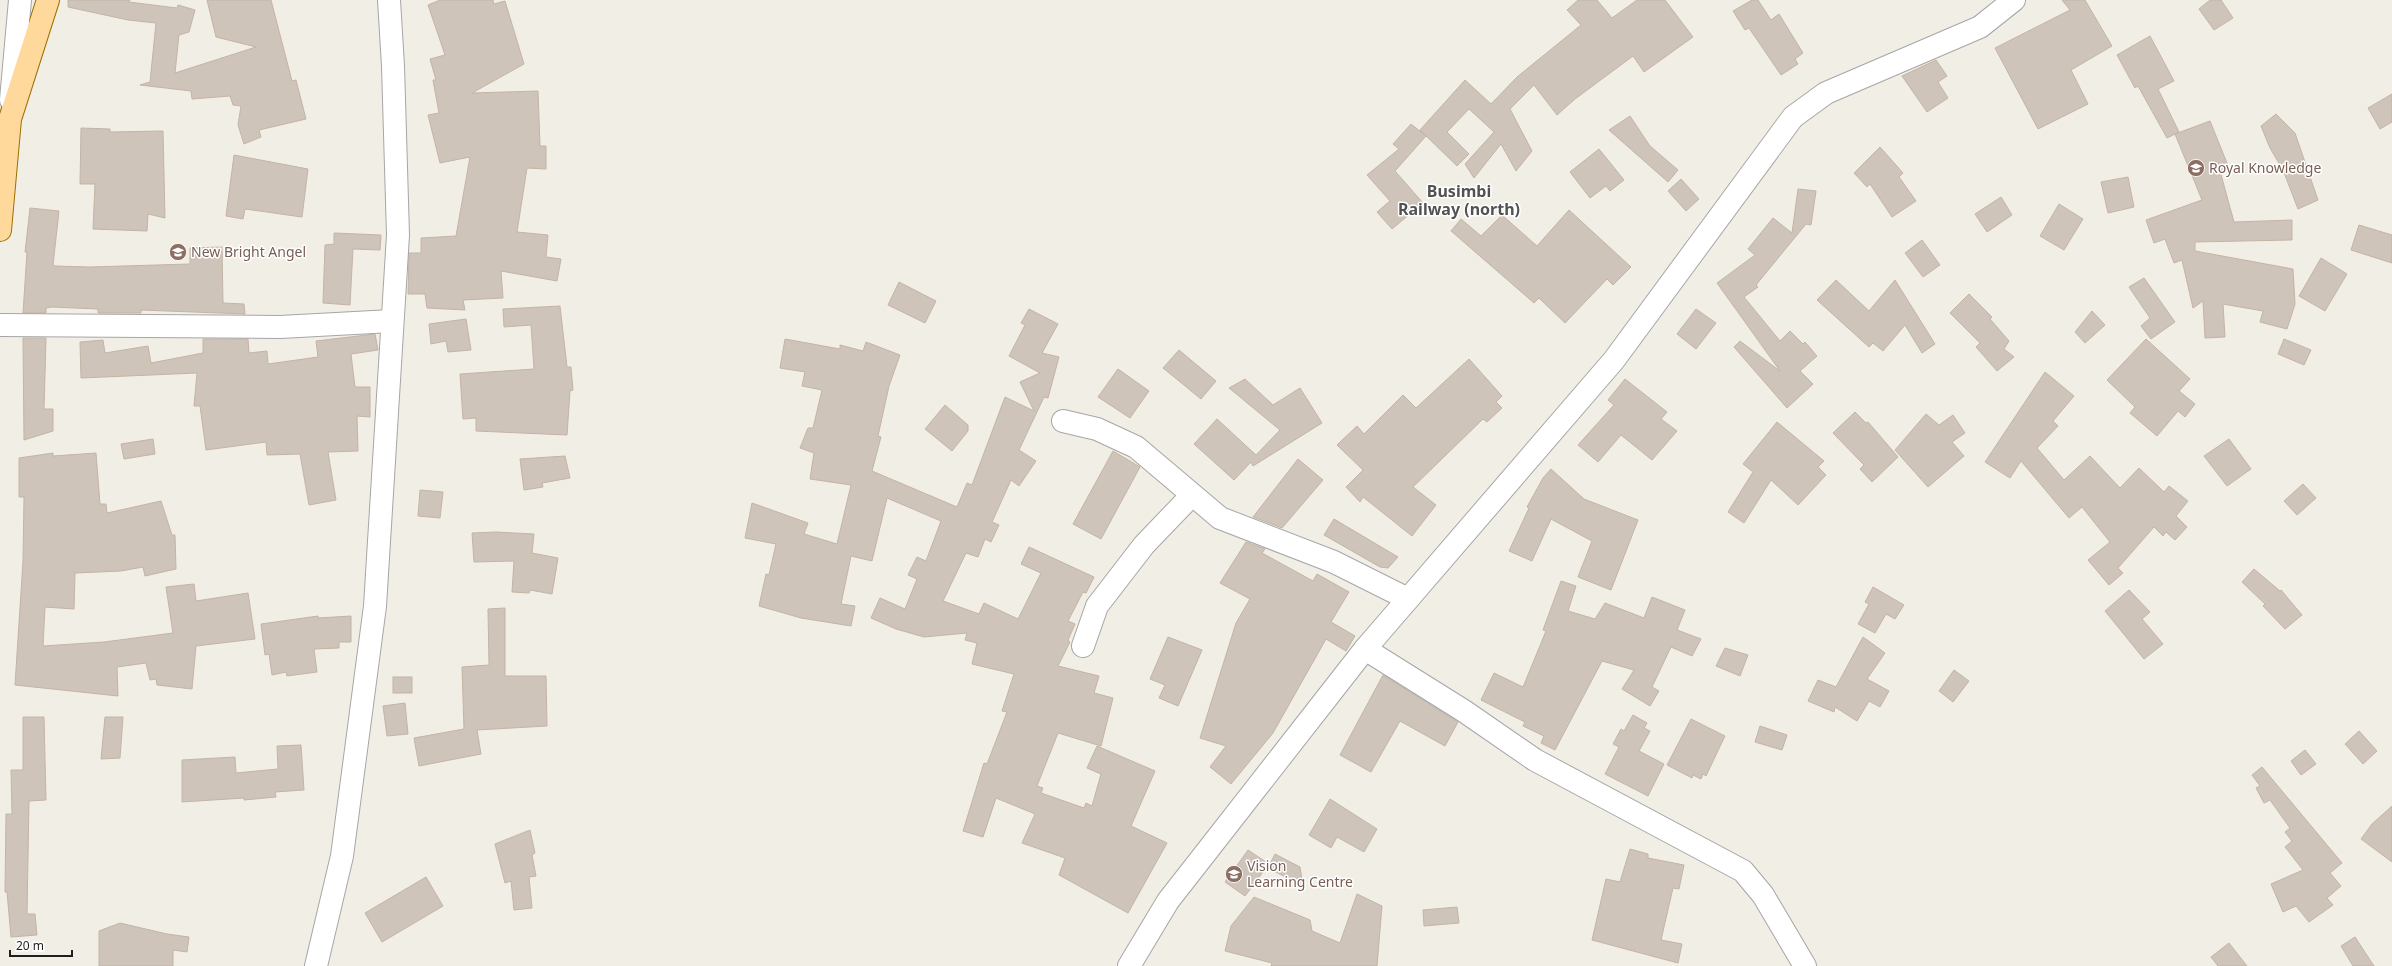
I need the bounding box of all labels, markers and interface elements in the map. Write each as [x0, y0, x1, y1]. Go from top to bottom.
school or university icon: Royal Knowledge [2186, 158, 2206, 178]
place label: Royal Knowledge [2209, 158, 2321, 177]
district label: Busimbi Railway (north) [1398, 180, 1520, 220]
school or university icon: New Bright Angel [168, 242, 188, 262]
place label: New Bright Angel [191, 242, 306, 261]
place label: Vision Learning Centre [1247, 856, 1353, 891]
school or university icon: Vision Learning Centre [1224, 864, 1244, 884]
scale bar [10, 932, 72, 958]
text: 20 m [16, 937, 44, 954]

